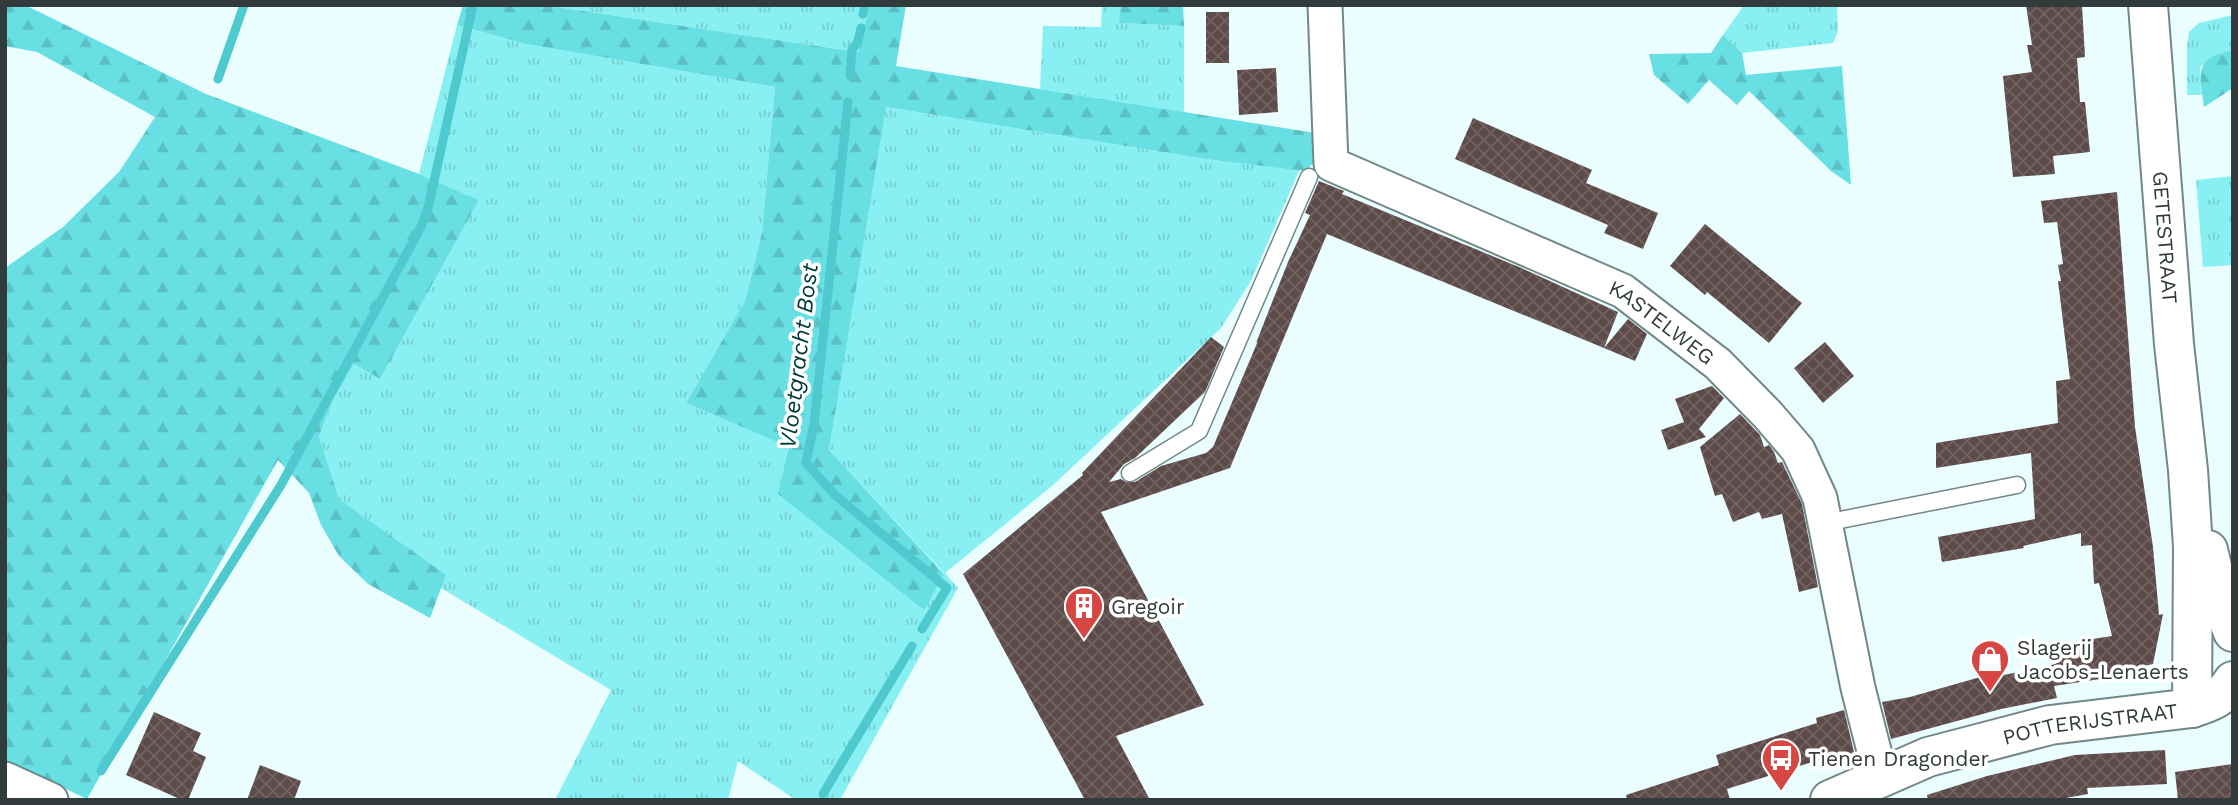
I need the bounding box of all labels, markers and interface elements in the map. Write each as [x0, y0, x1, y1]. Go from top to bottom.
street label: GETESTRAAT [2148, 170, 2183, 305]
water label: Vloetgracht Bost [774, 261, 824, 450]
street label: KASTELWEG [1606, 274, 1720, 369]
building icon: Gregoir [1063, 585, 1105, 640]
place label: Gregoir [1111, 594, 1185, 619]
place label: Slagerij Jacobs-Lenaerts [2017, 635, 2189, 684]
shop icon: Slagerij Jacobs-Lenaerts [1969, 638, 2011, 693]
street label: POTTERIJSTRAAT [2000, 697, 2179, 749]
bus stop icon: Tienen Dragonder [1760, 737, 1802, 792]
place label: Tienen Dragonder [1808, 746, 1990, 771]

